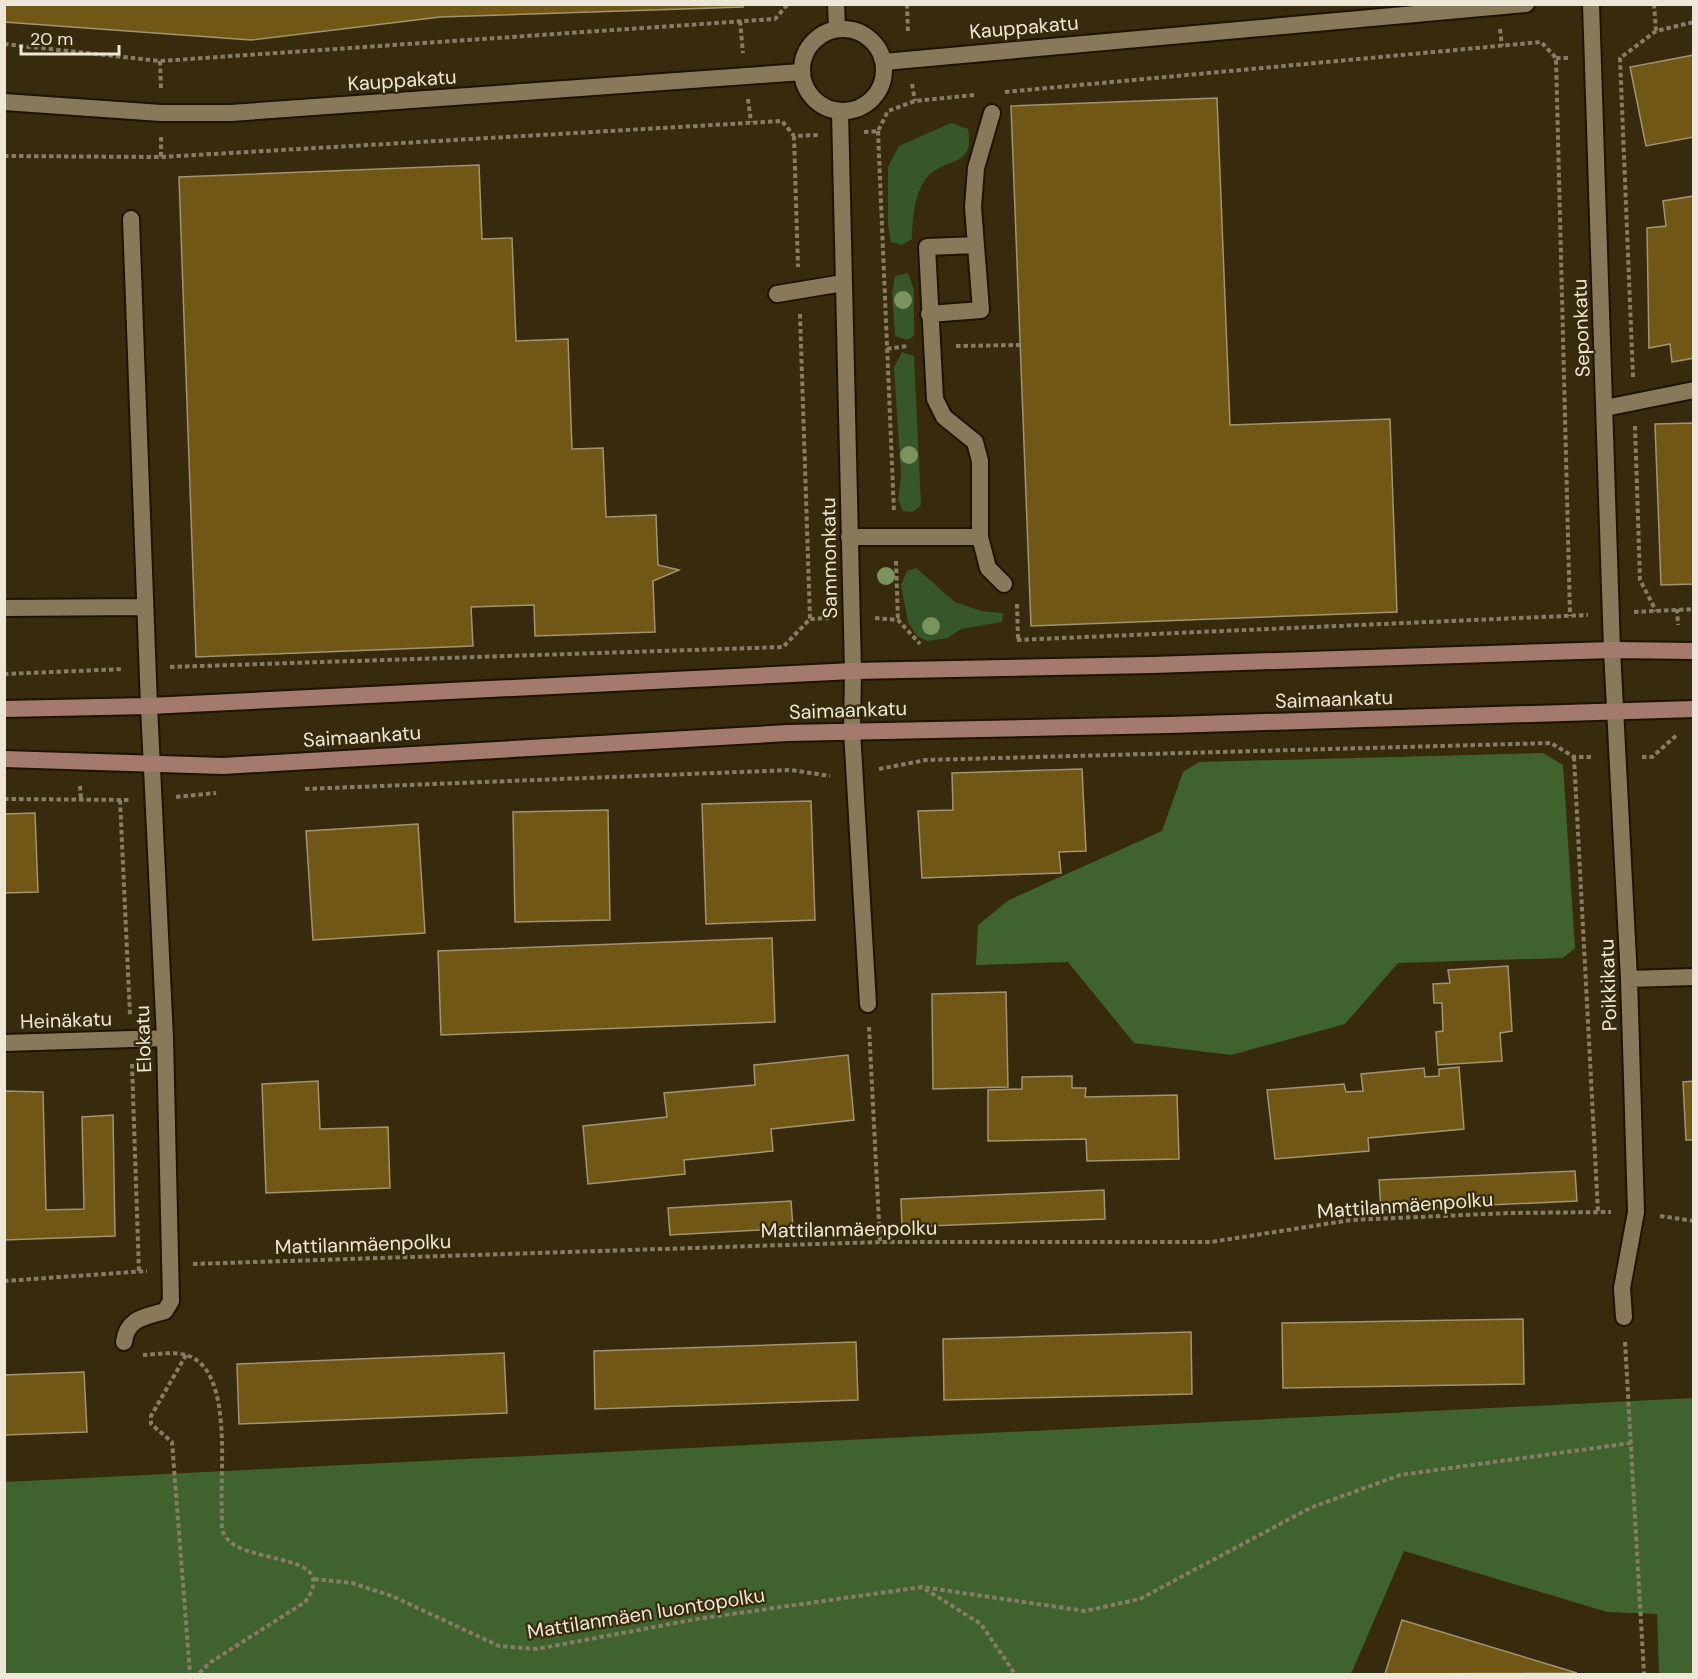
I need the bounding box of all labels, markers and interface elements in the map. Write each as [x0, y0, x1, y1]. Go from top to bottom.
street label: Kauppakatu [968, 9, 1080, 45]
scale bar [21, 18, 118, 56]
text: 20 m [30, 27, 73, 51]
street label: Kauppakatu [347, 63, 457, 97]
street label: Seponkatu [1566, 278, 1596, 378]
street label: Sammonkatu [815, 497, 843, 619]
street label: Saimaankatu [1274, 684, 1394, 714]
street label: Saimaankatu [788, 695, 908, 725]
street label: Saimaankatu [302, 719, 422, 753]
street label: Poikkikatu [1593, 938, 1623, 1032]
street label: Heinäkatu [20, 1005, 112, 1035]
street label: Elokatu [129, 1005, 157, 1073]
street label: Mattilanmäenpolku [1316, 1186, 1494, 1224]
street label: Mattilanmäenpolku [760, 1214, 938, 1244]
street label: Mattilanmäenpolku [274, 1228, 452, 1260]
street label: Mattilanmäen luontopolku [525, 1581, 767, 1645]

